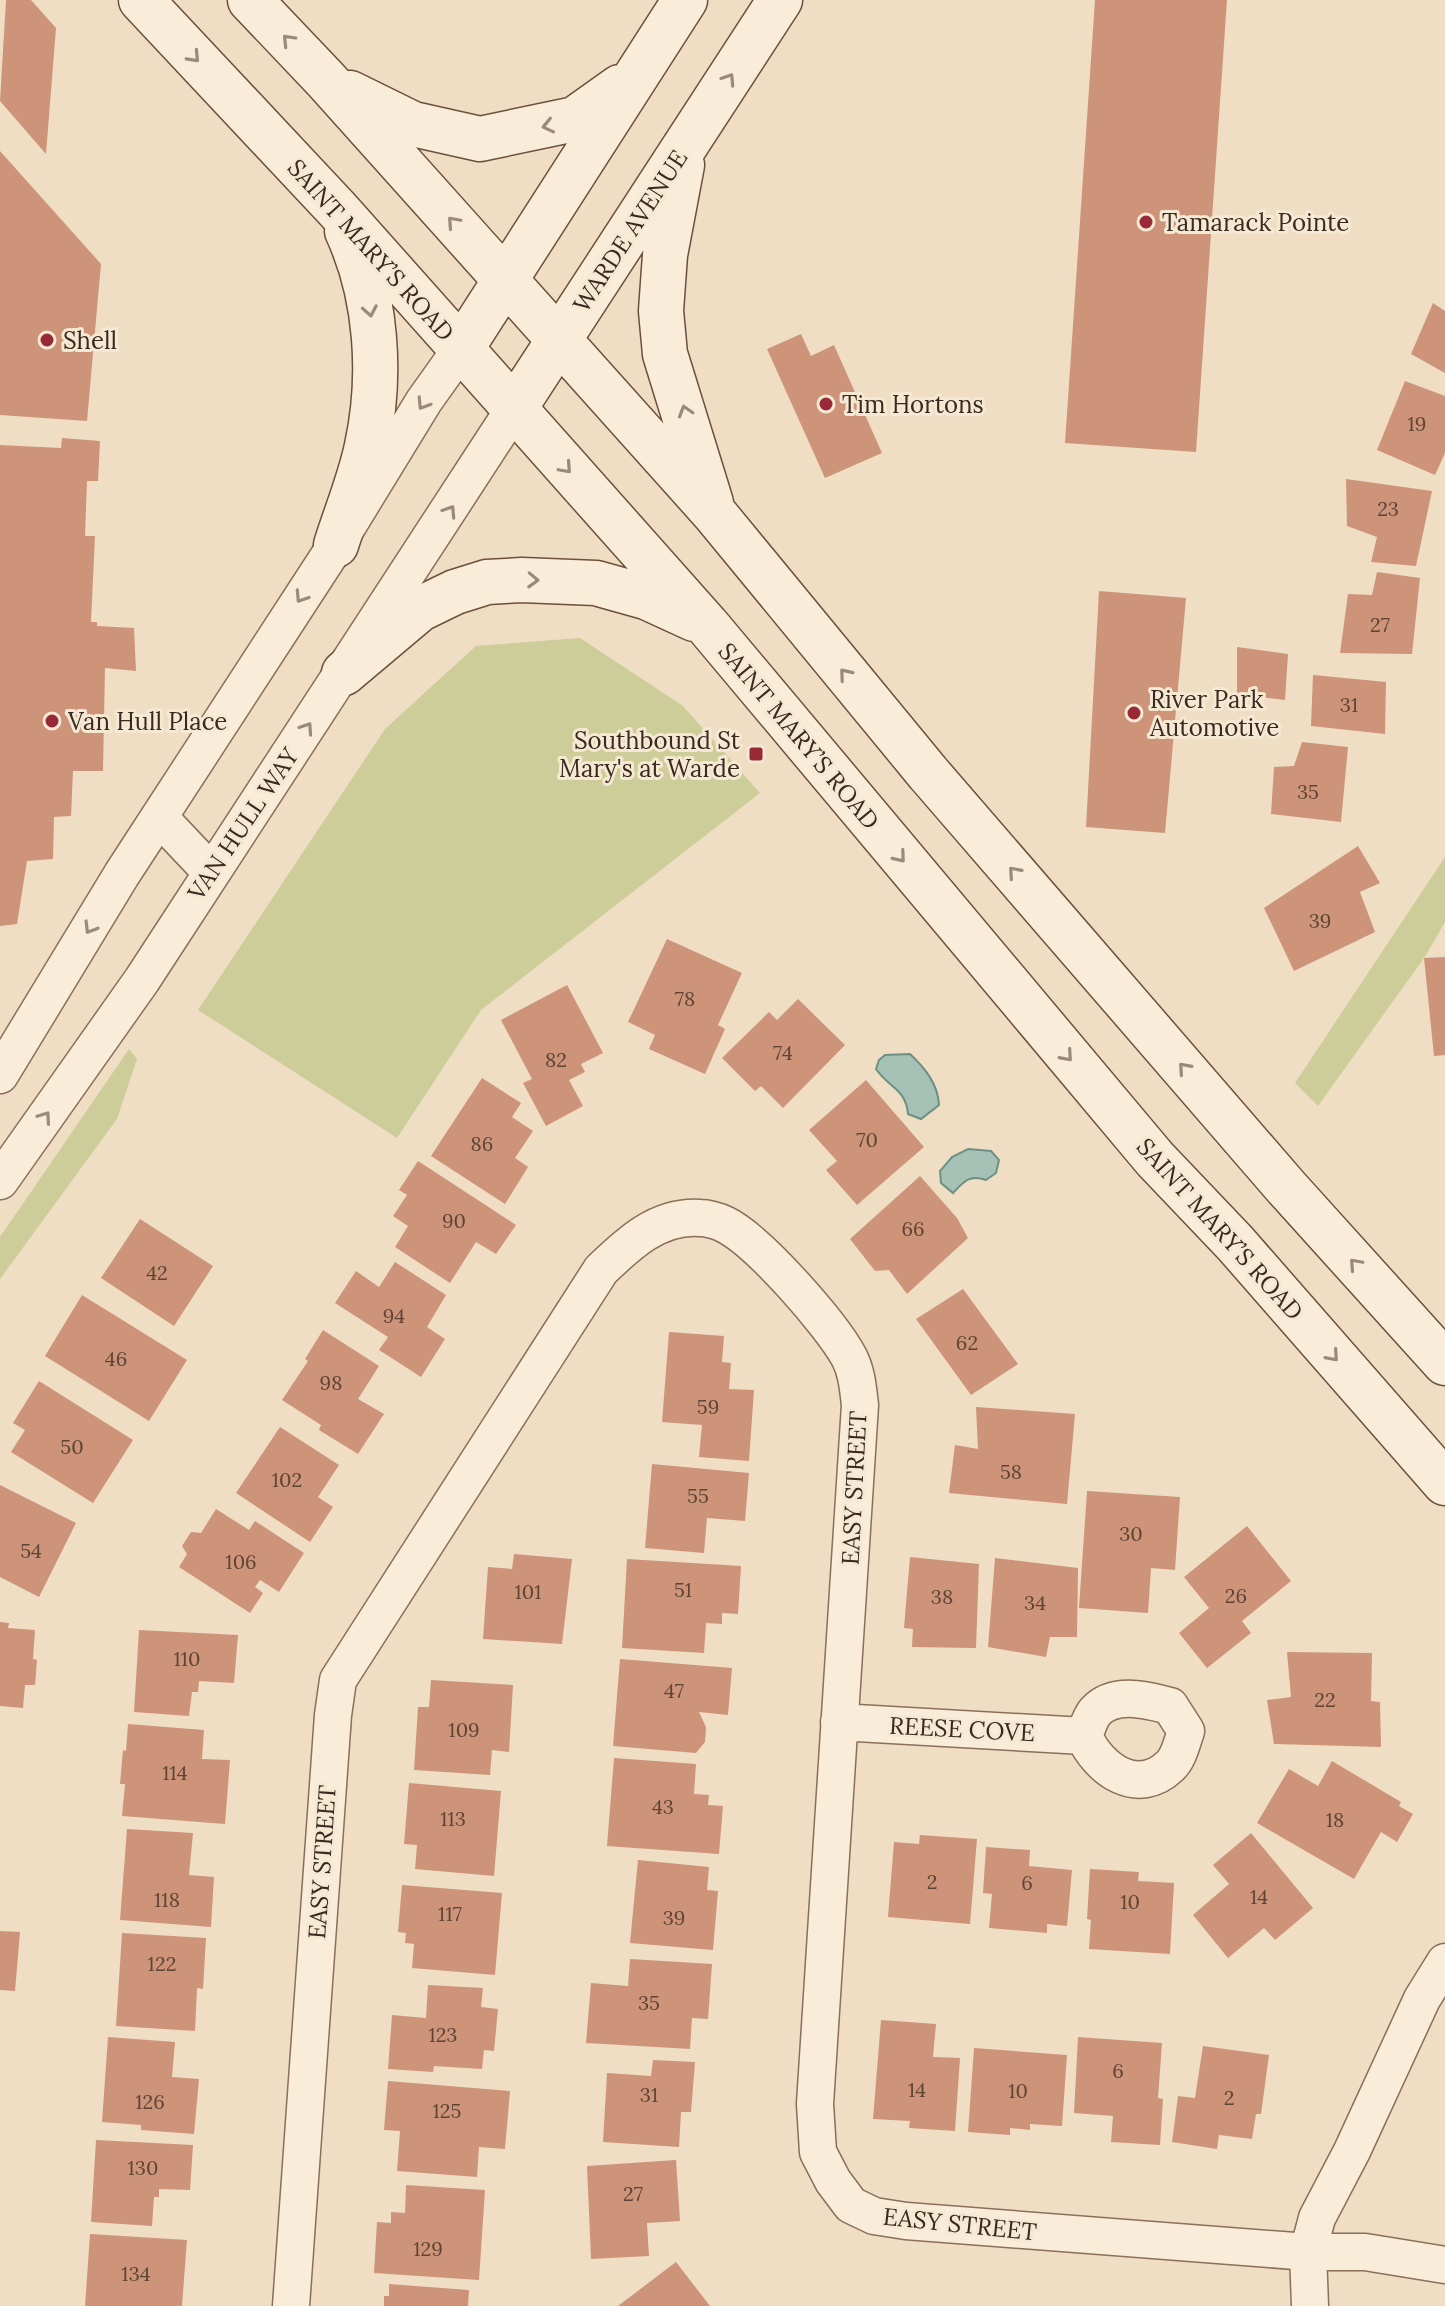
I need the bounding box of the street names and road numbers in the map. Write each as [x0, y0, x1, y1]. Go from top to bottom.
street label: WARDE AVENUE [566, 144, 694, 318]
street label: SAINT MARY’S ROAD [281, 152, 461, 348]
street label: SAINT MARY’S ROAD [712, 636, 886, 836]
street label: VAN HULL WAY [180, 741, 306, 907]
street label: SAINT MARY’S ROAD [1130, 1131, 1310, 1327]
street label: EASY STREET [834, 1410, 874, 1566]
street label: REESE COVE [888, 1710, 1036, 1748]
street label: EASY STREET [301, 1784, 343, 1940]
street label: EASY STREET [882, 2201, 1038, 2247]

